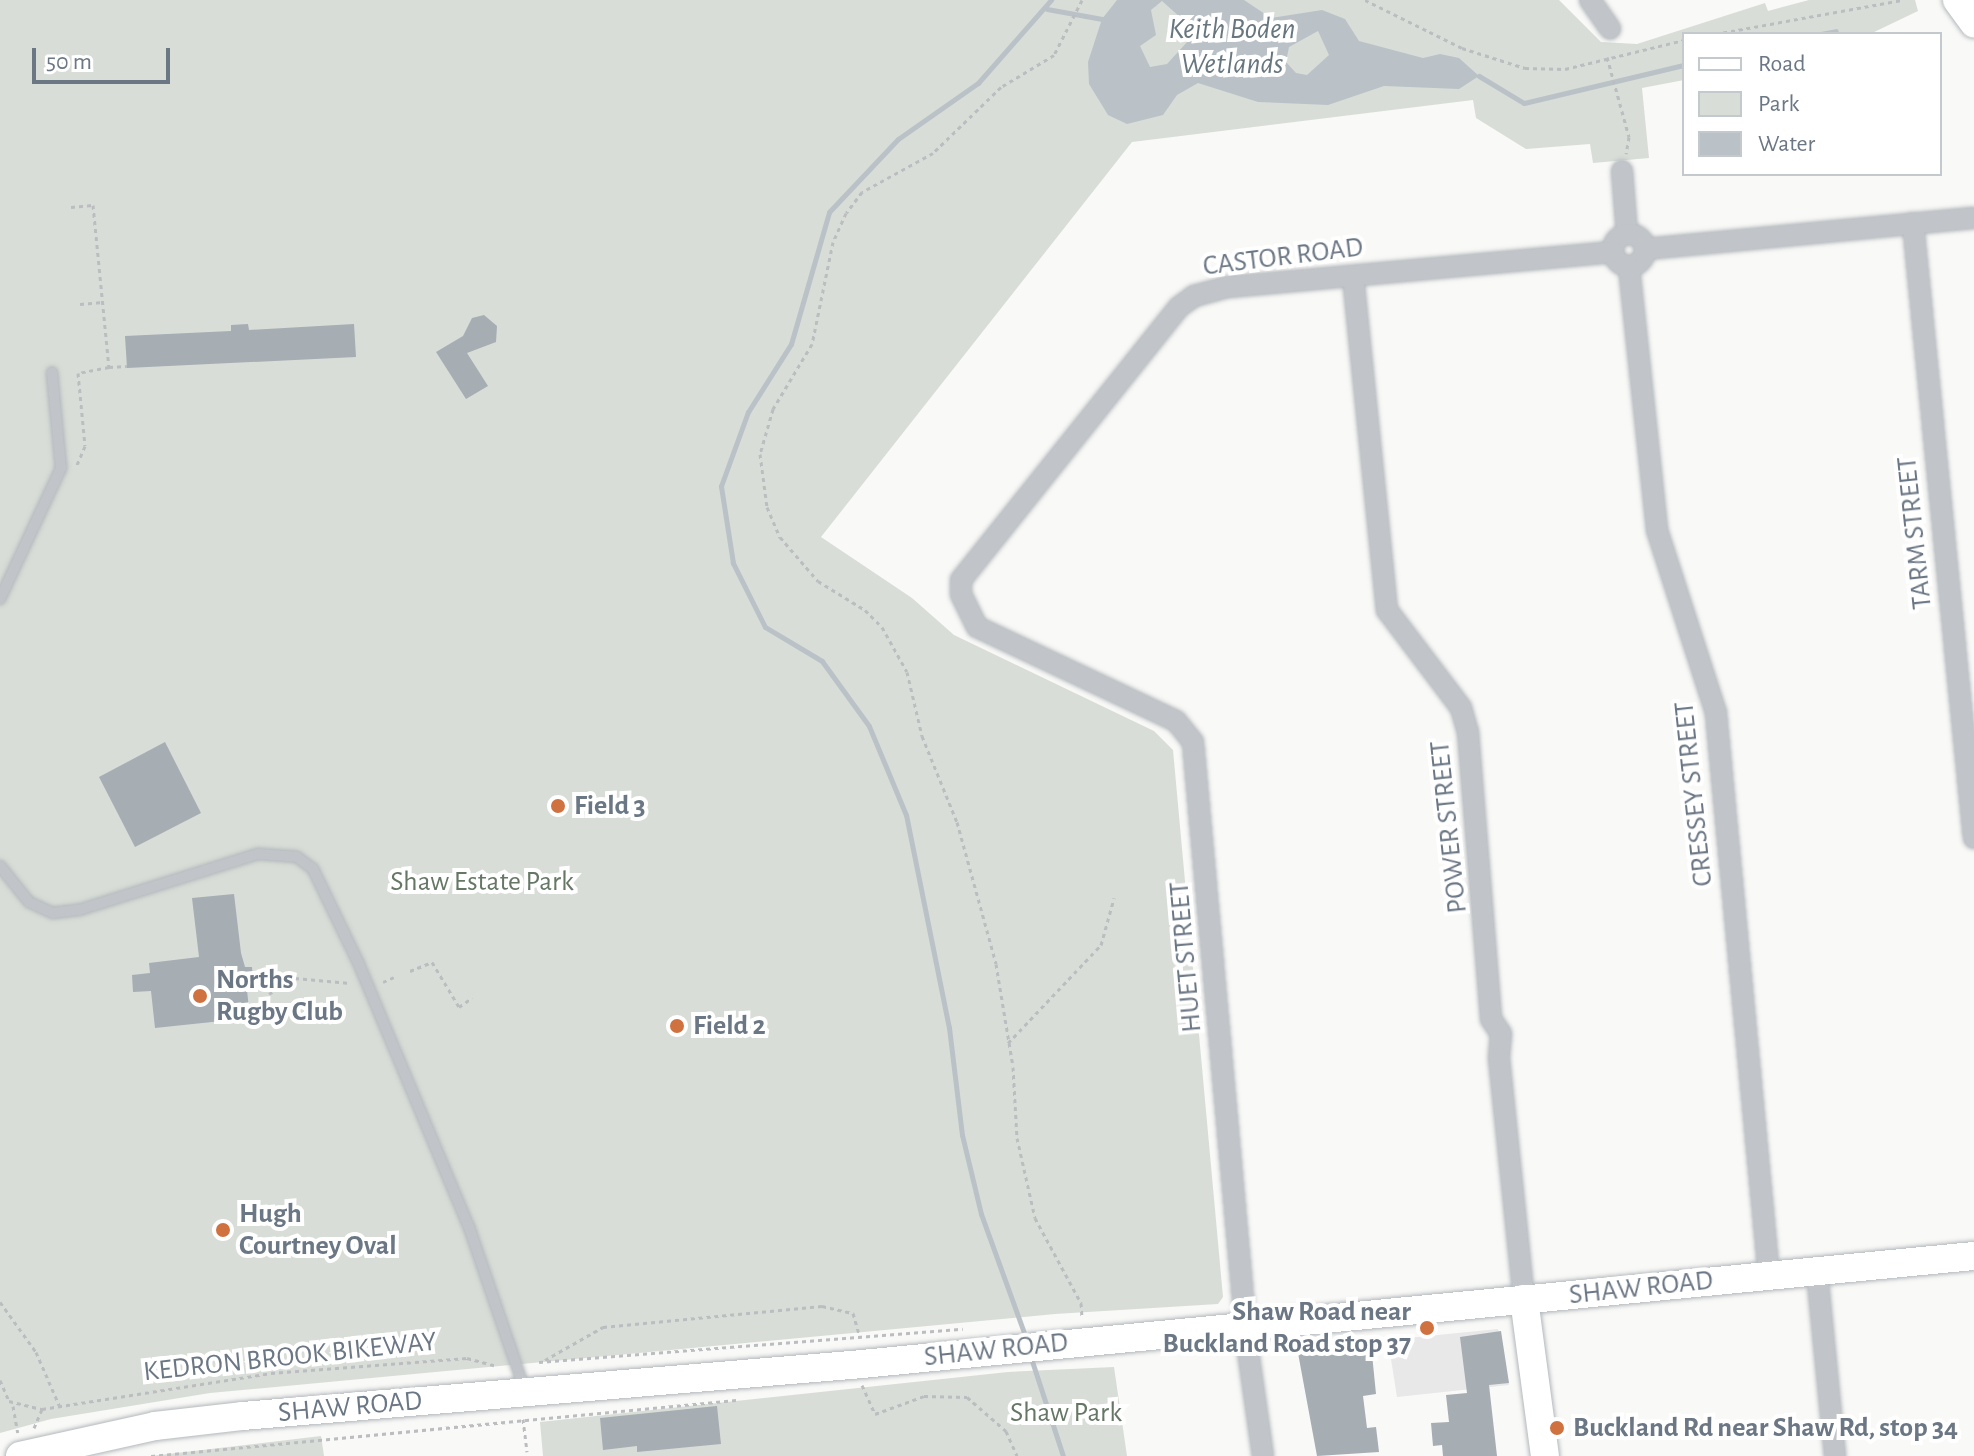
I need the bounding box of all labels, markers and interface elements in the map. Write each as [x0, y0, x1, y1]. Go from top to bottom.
water label: Keith Boden Wetlands [1168, 11, 1296, 82]
scale bar [36, 32, 174, 82]
legend [1682, 32, 1942, 176]
text: 50 m [46, 50, 92, 74]
text: Road [1758, 52, 1806, 76]
text: Park [1758, 92, 1799, 116]
text: Water [1758, 132, 1815, 156]
street label: CASTOR ROAD [1201, 231, 1365, 283]
street label: TARM STREET [1890, 455, 1940, 611]
street label: CRESSEY STREET [1668, 700, 1720, 888]
street label: POWER STREET [1423, 739, 1475, 915]
place label: Field 3 [574, 789, 646, 823]
marker: Field 3 [549, 797, 567, 815]
park label: Shaw Estate Park [390, 865, 574, 899]
street label: HUET STREET [1163, 880, 1209, 1034]
place label: Norths Rugby Club [216, 963, 343, 1029]
marker: Norths Rugby Club [191, 987, 209, 1005]
place label: Field 2 [693, 1009, 766, 1043]
marker: Field 2 [668, 1017, 686, 1035]
place label: Hugh Courtney Oval [239, 1197, 397, 1263]
marker: Hugh Courtney Oval [214, 1221, 232, 1239]
street label: SHAW ROAD [1567, 1264, 1715, 1312]
place label: Shaw Road near Buckland Road stop 37 [1163, 1295, 1411, 1361]
marker: Shaw Road near Buckland Road stop 37 [1418, 1319, 1436, 1337]
street label: KEDRON BROOK BIKEWAY [142, 1325, 438, 1389]
street label: SHAW ROAD [922, 1326, 1070, 1374]
street label: SHAW ROAD [277, 1384, 423, 1430]
park label: Shaw Park [1010, 1396, 1122, 1430]
place label: Buckland Rd near Shaw Rd, stop 34 [1573, 1411, 1958, 1445]
marker: Buckland Rd near Shaw Rd, stop 34 [1548, 1419, 1566, 1437]

